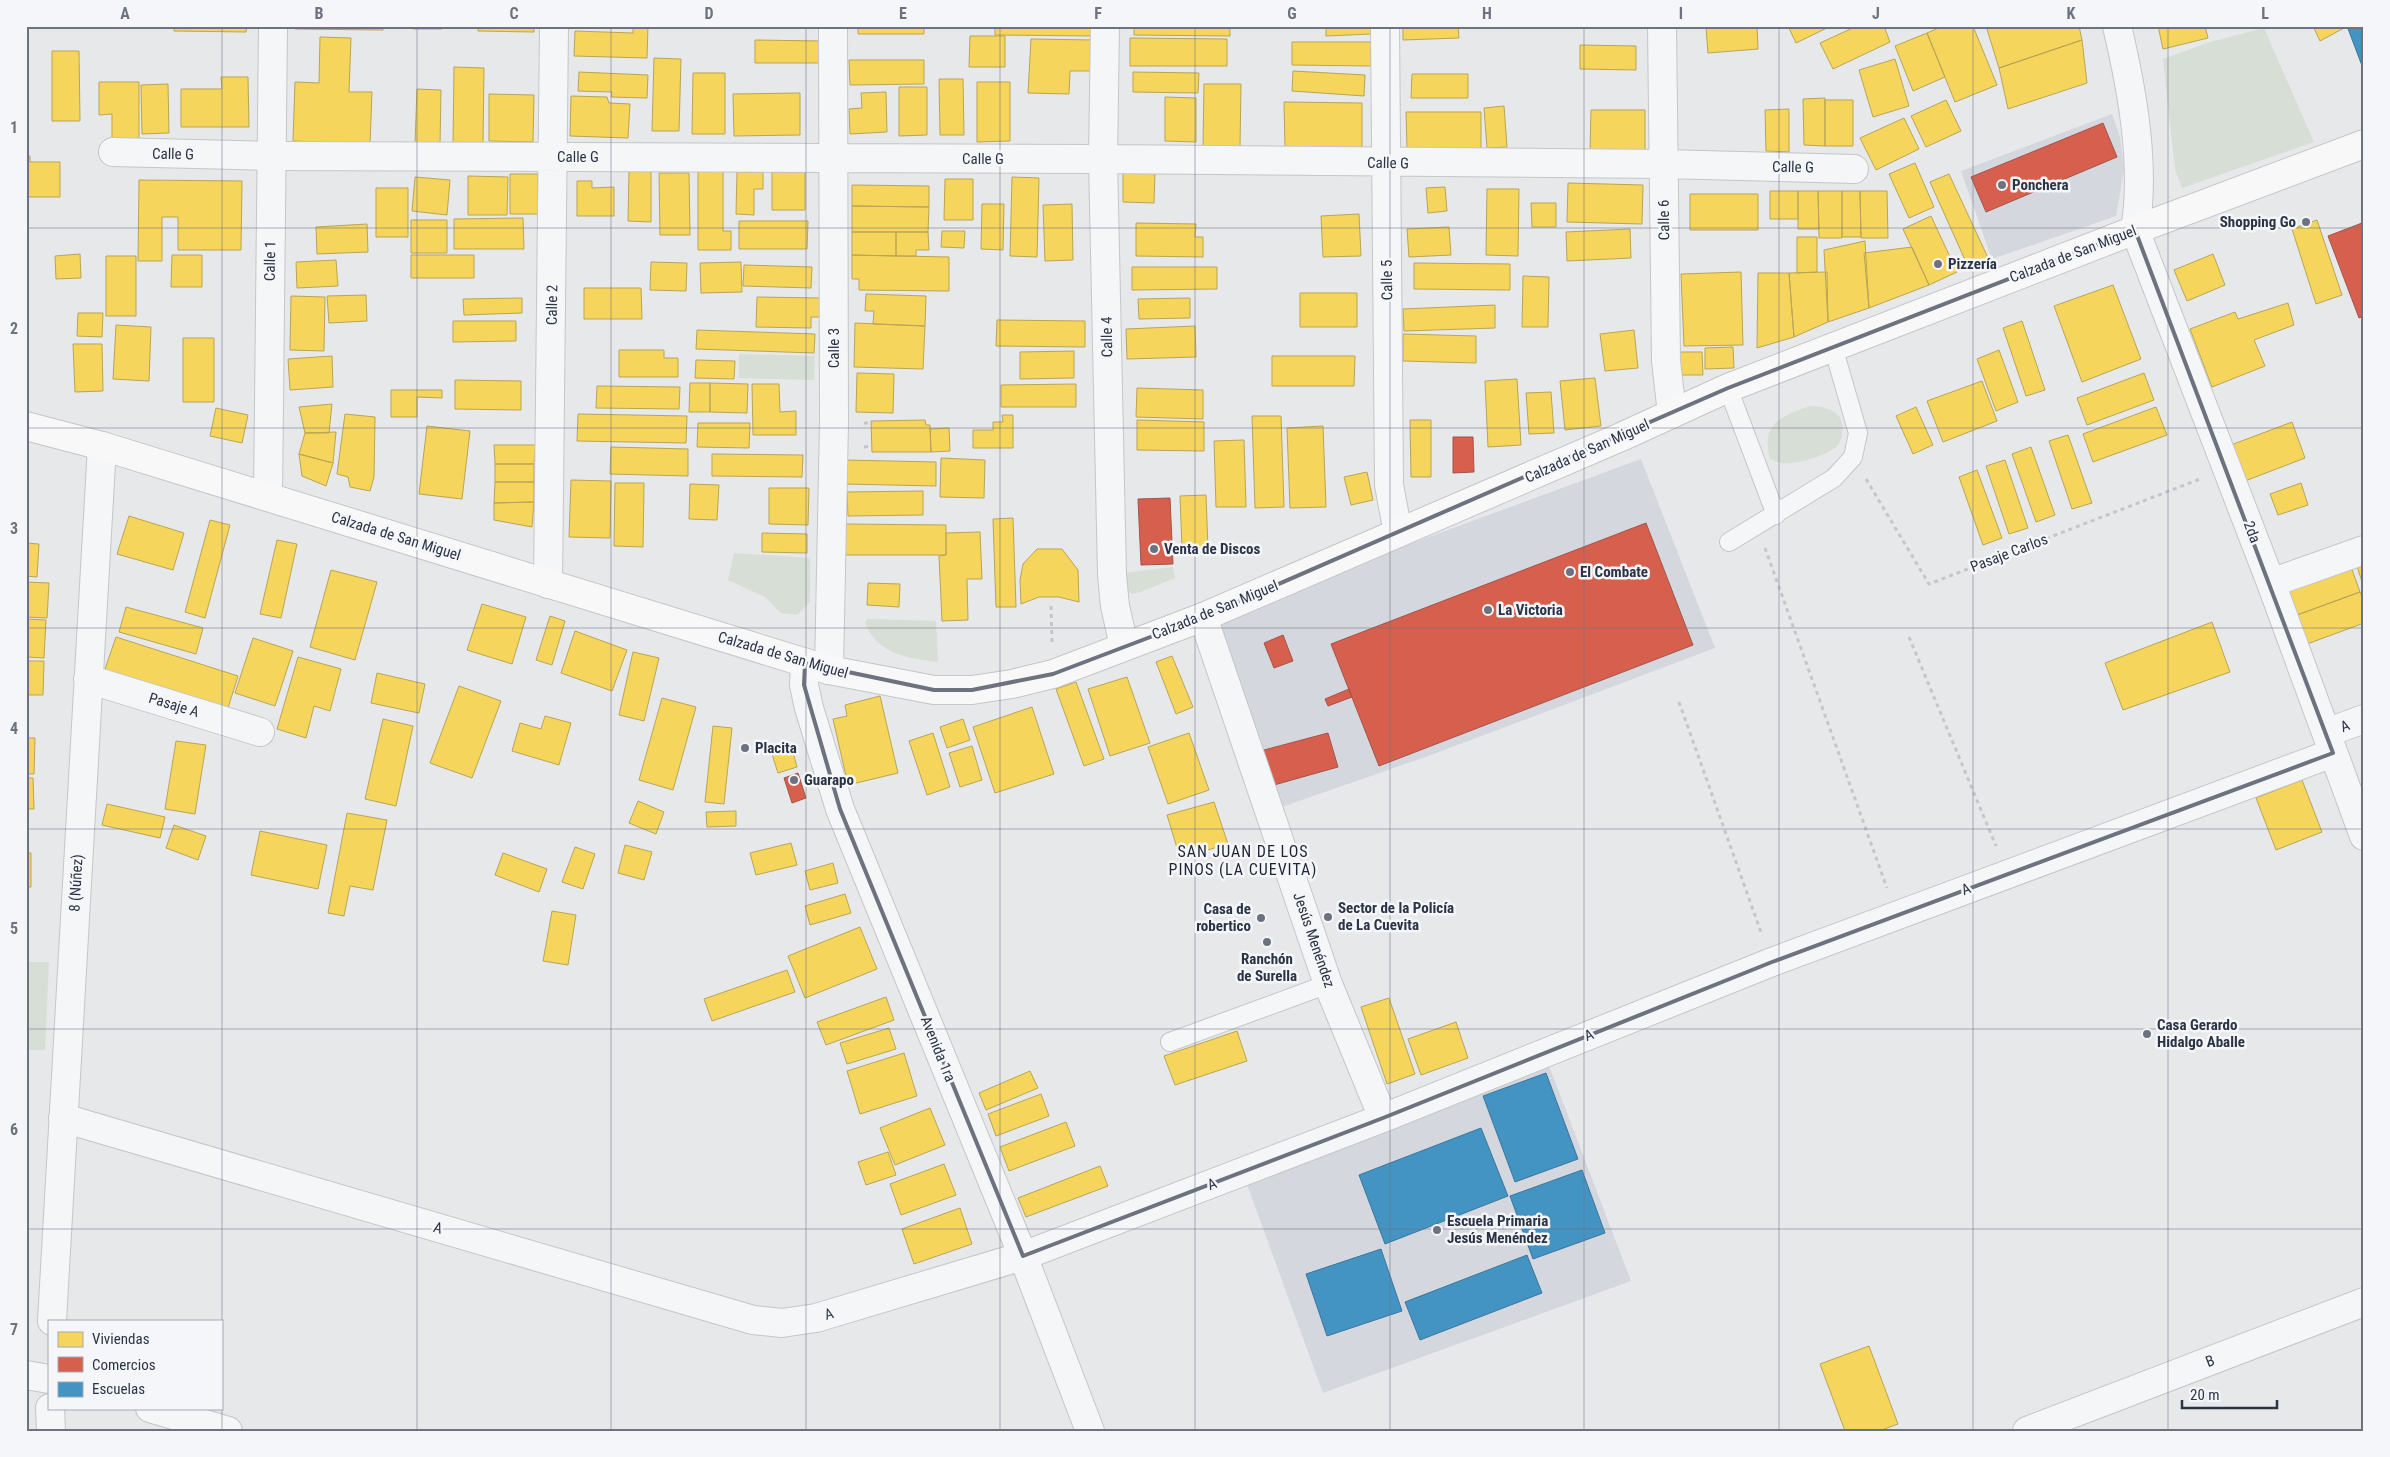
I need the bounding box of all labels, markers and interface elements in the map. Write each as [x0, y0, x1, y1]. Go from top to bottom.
text: A [120, 4, 130, 23]
text: B [315, 4, 324, 23]
text: C [509, 4, 519, 23]
text: D [704, 4, 714, 23]
text: E [899, 4, 907, 23]
text: F [1094, 4, 1102, 23]
text: G [1287, 4, 1297, 23]
text: H [1482, 4, 1492, 23]
text: I [1679, 4, 1683, 23]
text: J [1872, 4, 1880, 23]
text: K [2067, 4, 2076, 23]
text: L [2261, 4, 2269, 23]
text: 1 [10, 118, 18, 137]
street label: Calle G [152, 145, 194, 163]
street label: Calle G [557, 148, 599, 166]
street label: Calle G [962, 150, 1004, 168]
street label: Calle G [1367, 154, 1409, 172]
street label: Calle G [1772, 158, 1814, 176]
place label: Ponchera [2012, 176, 2069, 194]
marker: Ponchera [1996, 179, 2008, 191]
street label: Calle 6 [1655, 200, 1673, 240]
place label: Shopping Go [2220, 213, 2296, 231]
marker: Shopping Go [2300, 216, 2312, 228]
street label: Calzada de San Miguel [2007, 222, 2139, 286]
street label: Calle 1 [261, 241, 279, 281]
place label: Pizzería [1948, 255, 1997, 273]
marker: Pizzería [1932, 258, 1944, 270]
street label: Calle 5 [1378, 260, 1396, 300]
street label: Calle 2 [543, 285, 561, 325]
street label: Calle 4 [1098, 317, 1116, 357]
text: 2 [10, 319, 18, 338]
street label: Calle 3 [825, 328, 843, 368]
street label: Calzada de San Miguel [1522, 415, 1652, 487]
street label: Calzada de San Miguel [329, 508, 463, 564]
street label: 2da [2240, 518, 2264, 546]
text: 3 [10, 519, 18, 538]
street label: Pasaje Carlos [1968, 530, 2050, 576]
place label: Venta de Discos [1164, 540, 1261, 558]
marker: Venta de Discos [1148, 543, 1160, 555]
place label: El Combate [1580, 563, 1648, 581]
marker: El Combate [1564, 566, 1576, 578]
street label: Calzada de San Miguel [1149, 576, 1281, 644]
place label: La Victoria [1498, 601, 1563, 619]
marker: La Victoria [1482, 604, 1494, 616]
street label: Calzada de San Miguel [716, 628, 850, 682]
street label: Pasaje A [147, 689, 202, 721]
street label: A [2338, 716, 2353, 736]
text: 4 [10, 719, 18, 738]
place label: Placita [755, 739, 797, 757]
marker: Placita [739, 742, 751, 754]
place label: Guarapo [804, 771, 854, 789]
marker: Guarapo [788, 774, 800, 786]
district label: SAN JUAN DE LOS PINOS (LA CUEVITA) [1169, 842, 1317, 879]
street label: 8 (Núñez) [66, 854, 86, 912]
street label: A [1959, 879, 1974, 899]
street label: Jesús Menéndez [1289, 890, 1339, 990]
place label: Sector de la Policía de La Cuevita [1338, 899, 1454, 934]
place label: Casa de robertico [1196, 900, 1251, 935]
marker: Sector de la Policía de La Cuevita [1322, 911, 1334, 923]
marker: Casa de robertico [1255, 912, 1267, 924]
text: 5 [10, 919, 18, 938]
marker: Ranchón de Surella [1261, 936, 1273, 948]
place label: Ranchón de Surella [1237, 950, 1297, 985]
street label: Avenida 1ra [917, 1014, 959, 1084]
place label: Casa Gerardo Hidalgo Aballe [2157, 1016, 2245, 1051]
street label: A [1582, 1025, 1597, 1045]
marker: Casa Gerardo Hidalgo Aballe [2141, 1028, 2153, 1040]
text: 6 [10, 1120, 18, 1139]
street label: A [1205, 1174, 1220, 1194]
place label: Escuela Primaria Jesús Menéndez [1447, 1212, 1548, 1247]
street label: A [431, 1218, 445, 1238]
marker: Escuela Primaria Jesús Menéndez [1431, 1224, 1443, 1236]
street label: A [822, 1304, 836, 1324]
text: 7 [10, 1320, 18, 1339]
legend [48, 1320, 222, 1410]
text: Viviendas [92, 1330, 150, 1348]
street label: B [2203, 1351, 2217, 1371]
text: Comercios [92, 1356, 156, 1374]
scale bar [2182, 1377, 2278, 1409]
text: Escuelas [92, 1380, 145, 1398]
text: 20 m [2190, 1386, 2220, 1404]

